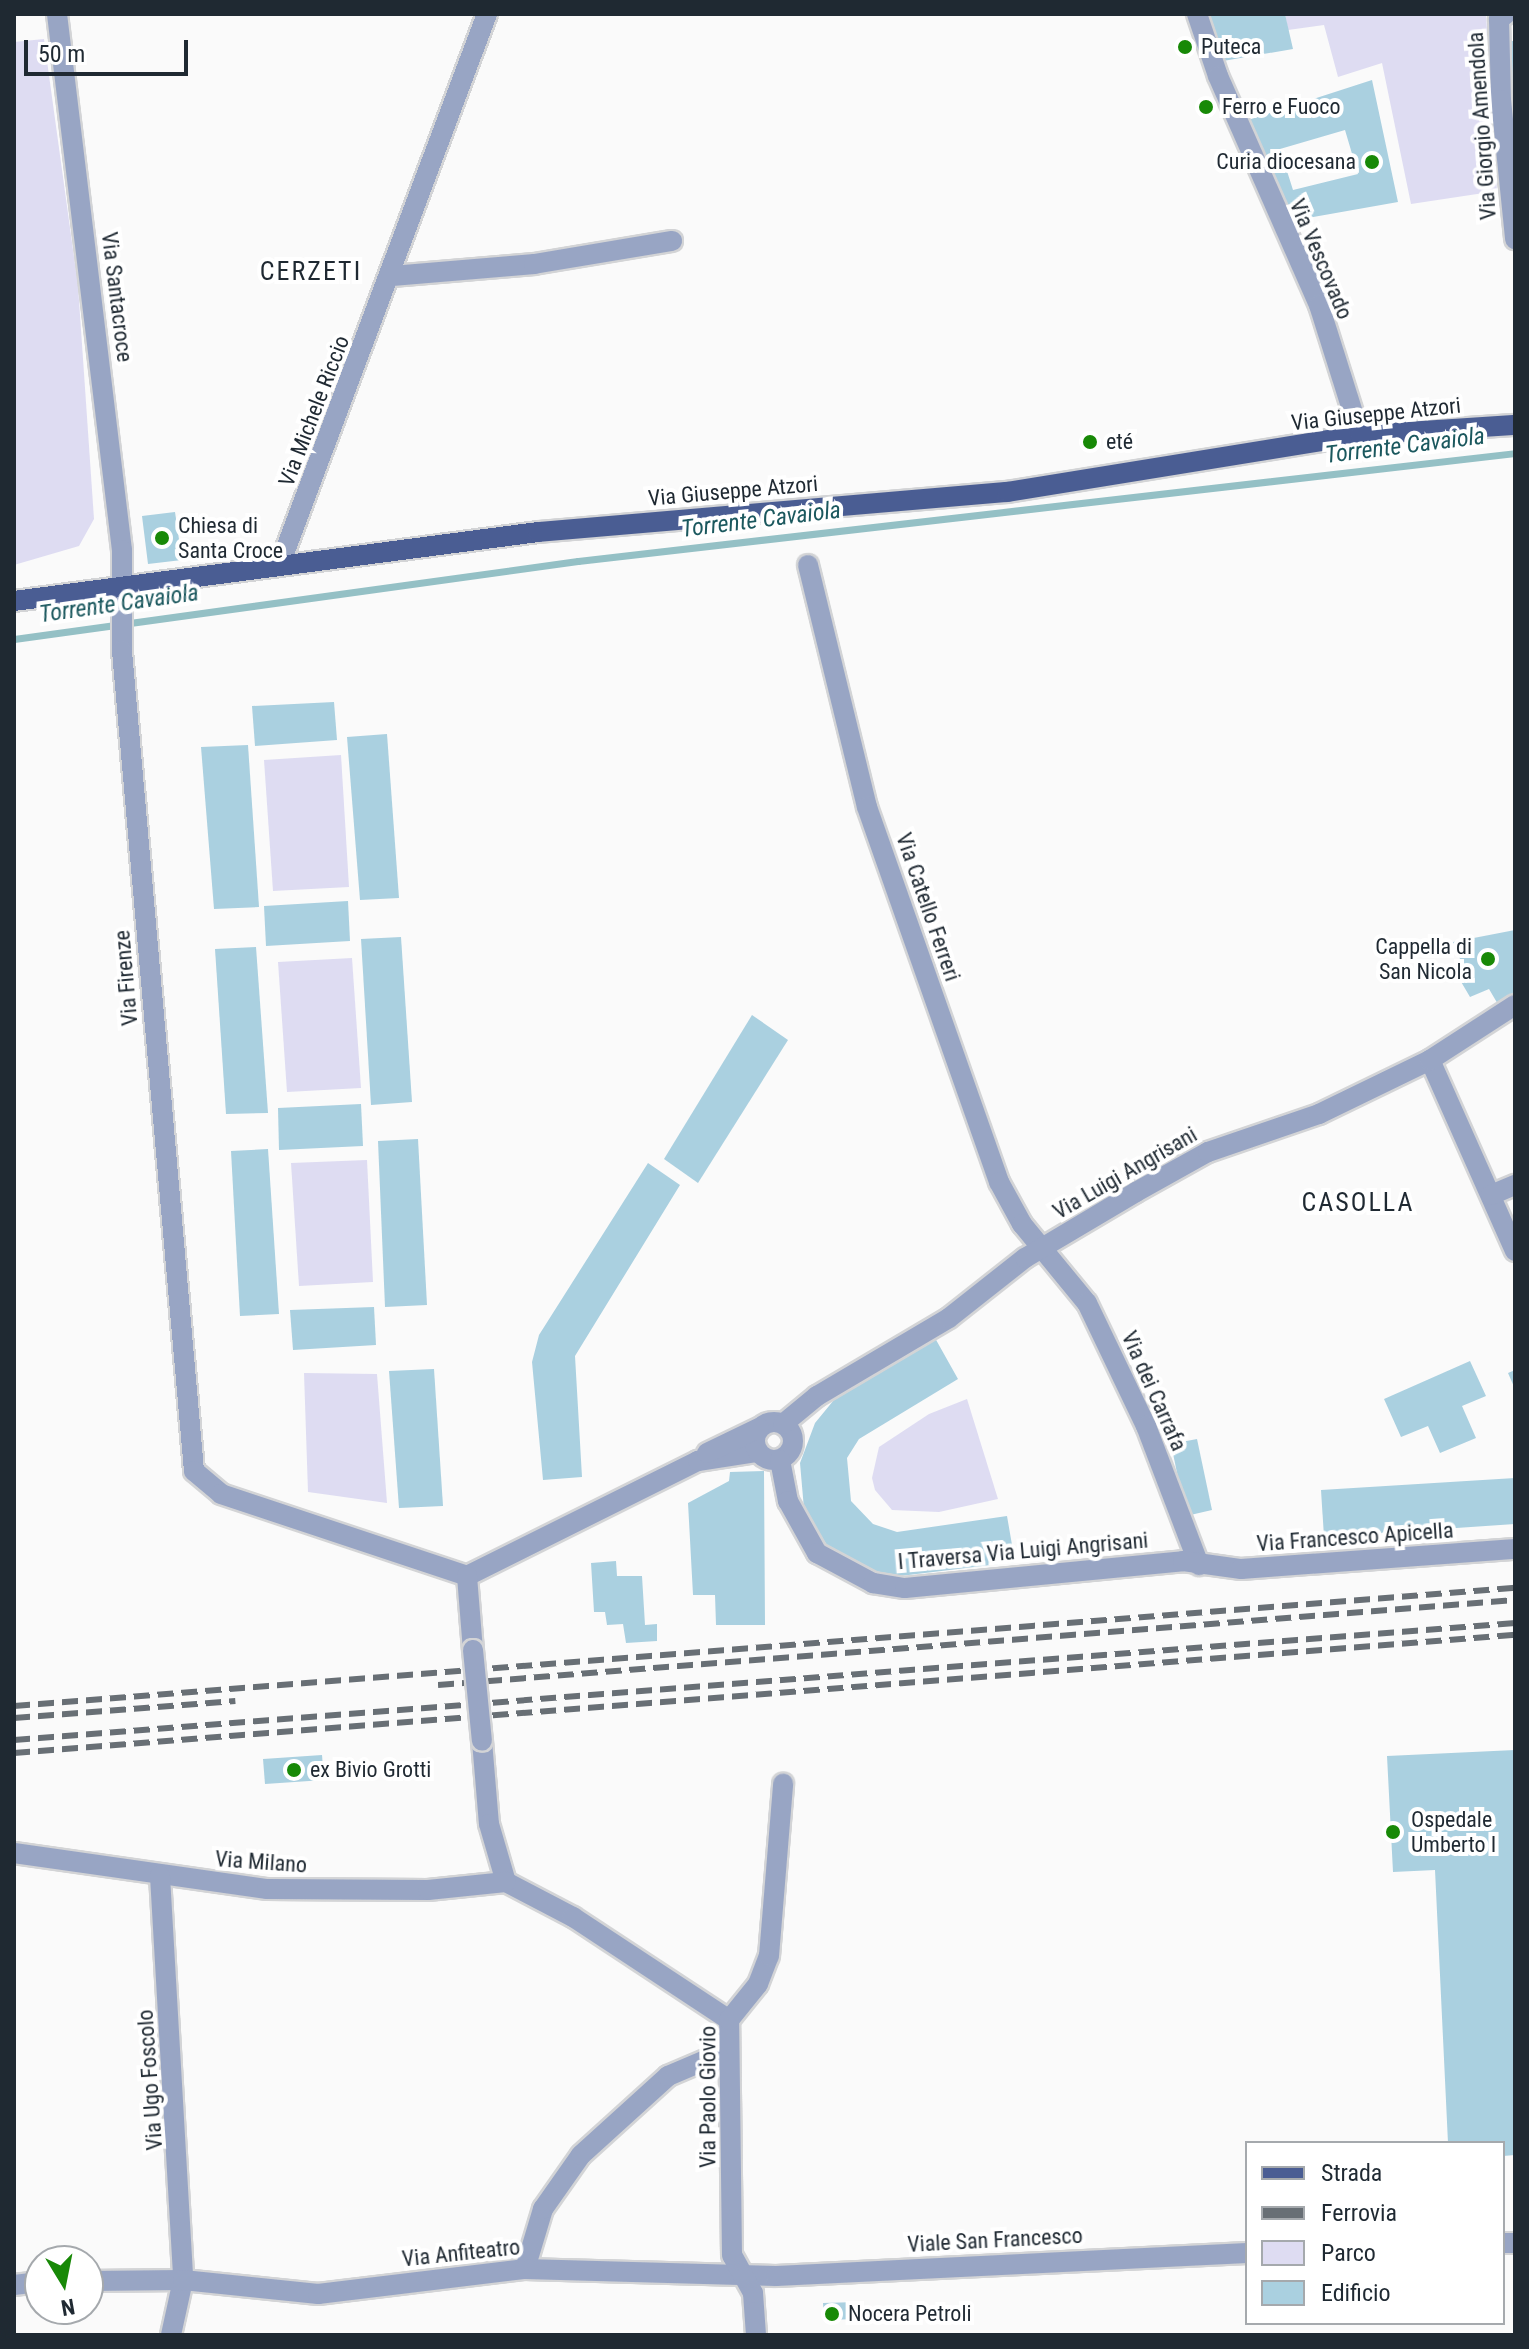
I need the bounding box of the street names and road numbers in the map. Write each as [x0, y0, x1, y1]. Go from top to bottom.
street label: Via Giorgio Amendola [1462, 31, 1502, 221]
street label: Via Vescovado [1284, 195, 1358, 323]
street label: Via Santacroce [96, 230, 138, 364]
street label: Via Michele Riccio [273, 332, 355, 490]
street label: Via Giuseppe Atzori [1290, 392, 1462, 436]
street label: Via Giuseppe Atzori [647, 470, 819, 512]
street label: Via Catello Ferreri [890, 829, 966, 985]
street label: Via Firenze [109, 929, 143, 1027]
street label: Via Luigi Angrisani [1048, 1121, 1202, 1225]
street label: Via dei Carrafa [1116, 1327, 1192, 1455]
street label: Via Francesco Apicella [1256, 1517, 1454, 1557]
street label: I Traversa Via Luigi Angrisani [897, 1527, 1149, 1575]
street label: Via Milano [214, 1846, 308, 1878]
street label: Via Ugo Foscolo [132, 2009, 168, 2151]
street label: Via Paolo Giovio [695, 2026, 721, 2168]
street label: Viale San Francesco [907, 2222, 1083, 2258]
street label: Via Anfiteatro [401, 2234, 521, 2272]

